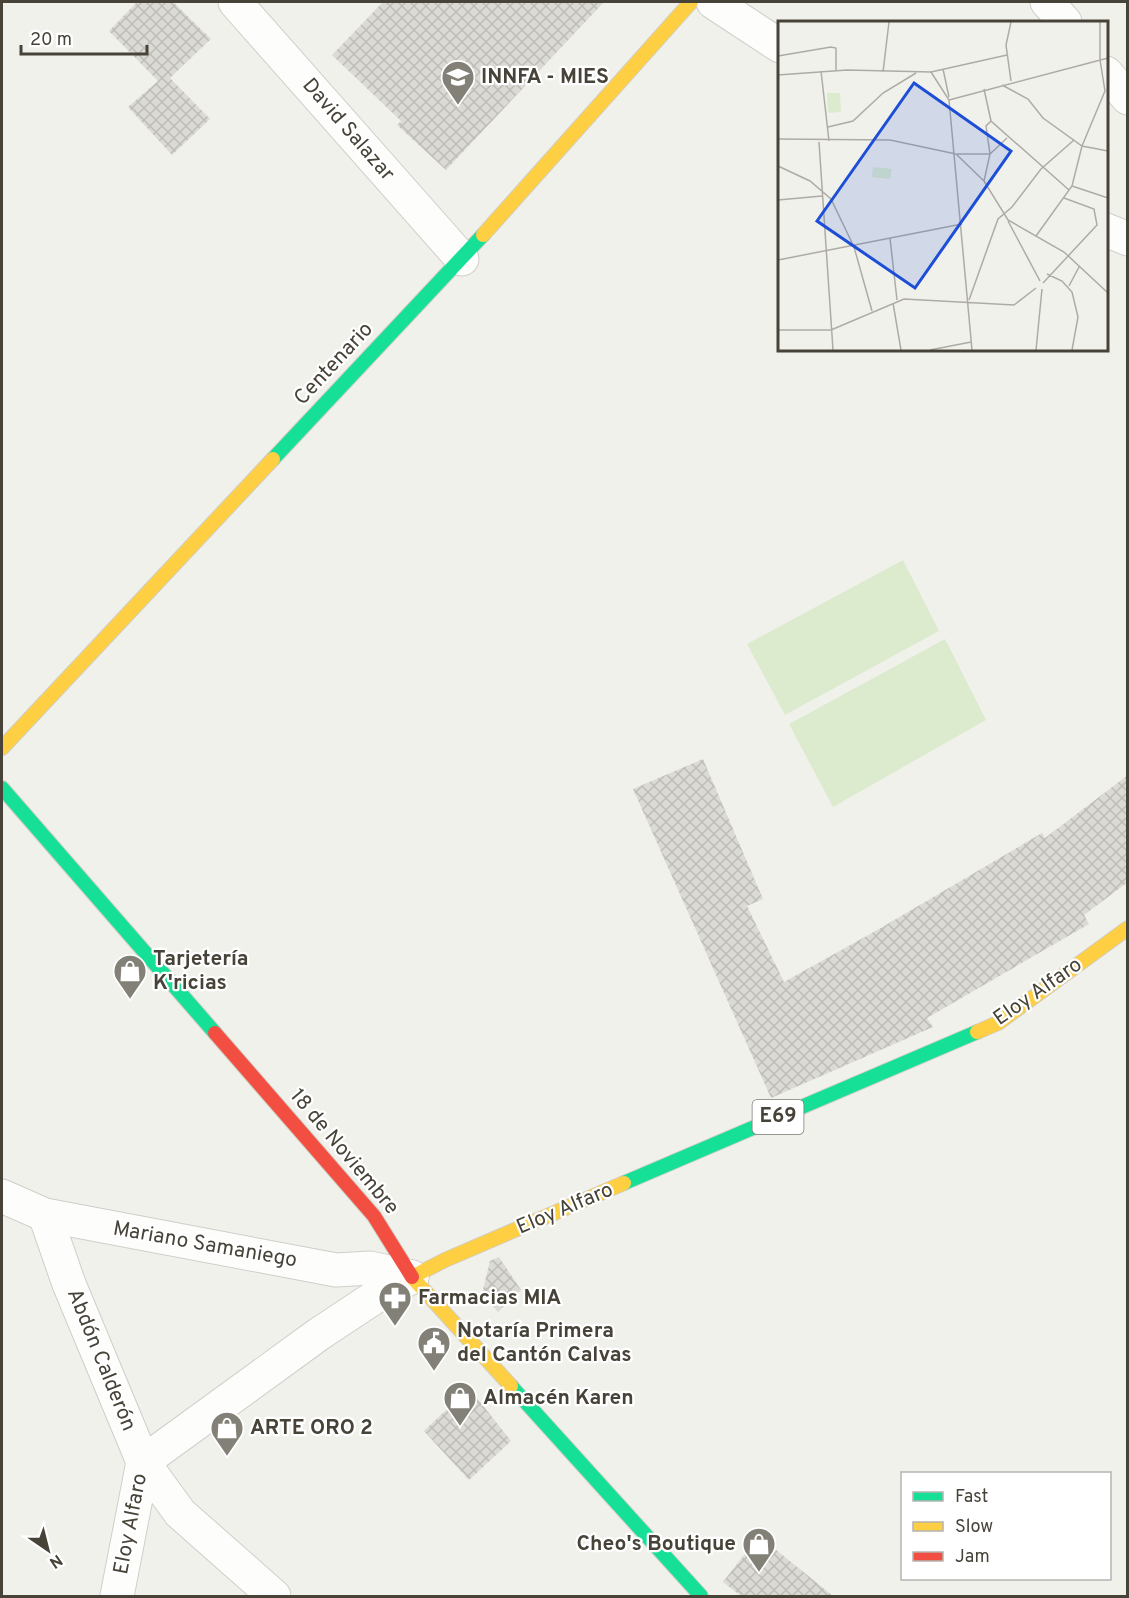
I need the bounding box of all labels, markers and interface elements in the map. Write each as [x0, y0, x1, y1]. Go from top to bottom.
scale bar [21, 18, 147, 56]
inset map [778, 21, 1108, 351]
text: 20 m [30, 29, 72, 52]
school or university icon: INNFA - MIES [440, 59, 476, 106]
place label: INNFA - MIES [481, 64, 609, 91]
street label: David Salazar [296, 73, 400, 187]
street label: Centenario [289, 317, 379, 411]
place label: Tarjetería K'ricias [153, 946, 249, 997]
street label: Eloy Alfaro [988, 952, 1088, 1032]
shop icon: Tarjetería K'ricias [112, 953, 148, 1000]
street label: 18 de Noviembre [283, 1083, 405, 1221]
road number: E69 [752, 1100, 804, 1134]
street label: Eloy Alfaro [513, 1177, 617, 1241]
street label: Mariano Samaniego [111, 1216, 299, 1274]
pharmacy icon: Farmacias MIA [377, 1280, 413, 1327]
street label: Abdón Calderón [60, 1285, 142, 1435]
place label: Farmacias MIA [418, 1285, 561, 1312]
place label: Notaría Primera del Cantón Calvas [457, 1318, 632, 1369]
public building icon: Notaría Primera del Cantón Calvas [416, 1325, 452, 1372]
shop icon: Almacén Karen [442, 1380, 478, 1427]
place label: Almacén Karen [483, 1385, 634, 1412]
shop icon: ARTE ORO 2 [209, 1410, 245, 1457]
place label: ARTE ORO 2 [250, 1415, 373, 1442]
street label: Eloy Alfaro [108, 1471, 154, 1577]
legend [901, 1472, 1111, 1580]
text: Fast [955, 1486, 988, 1509]
text: Slow [955, 1516, 993, 1539]
north arrow [18, 1520, 78, 1580]
shop icon: Cheo's Boutique [741, 1526, 777, 1573]
place label: Cheo's Boutique [577, 1531, 736, 1558]
text: Jam [955, 1546, 990, 1569]
text: N [45, 1549, 66, 1572]

